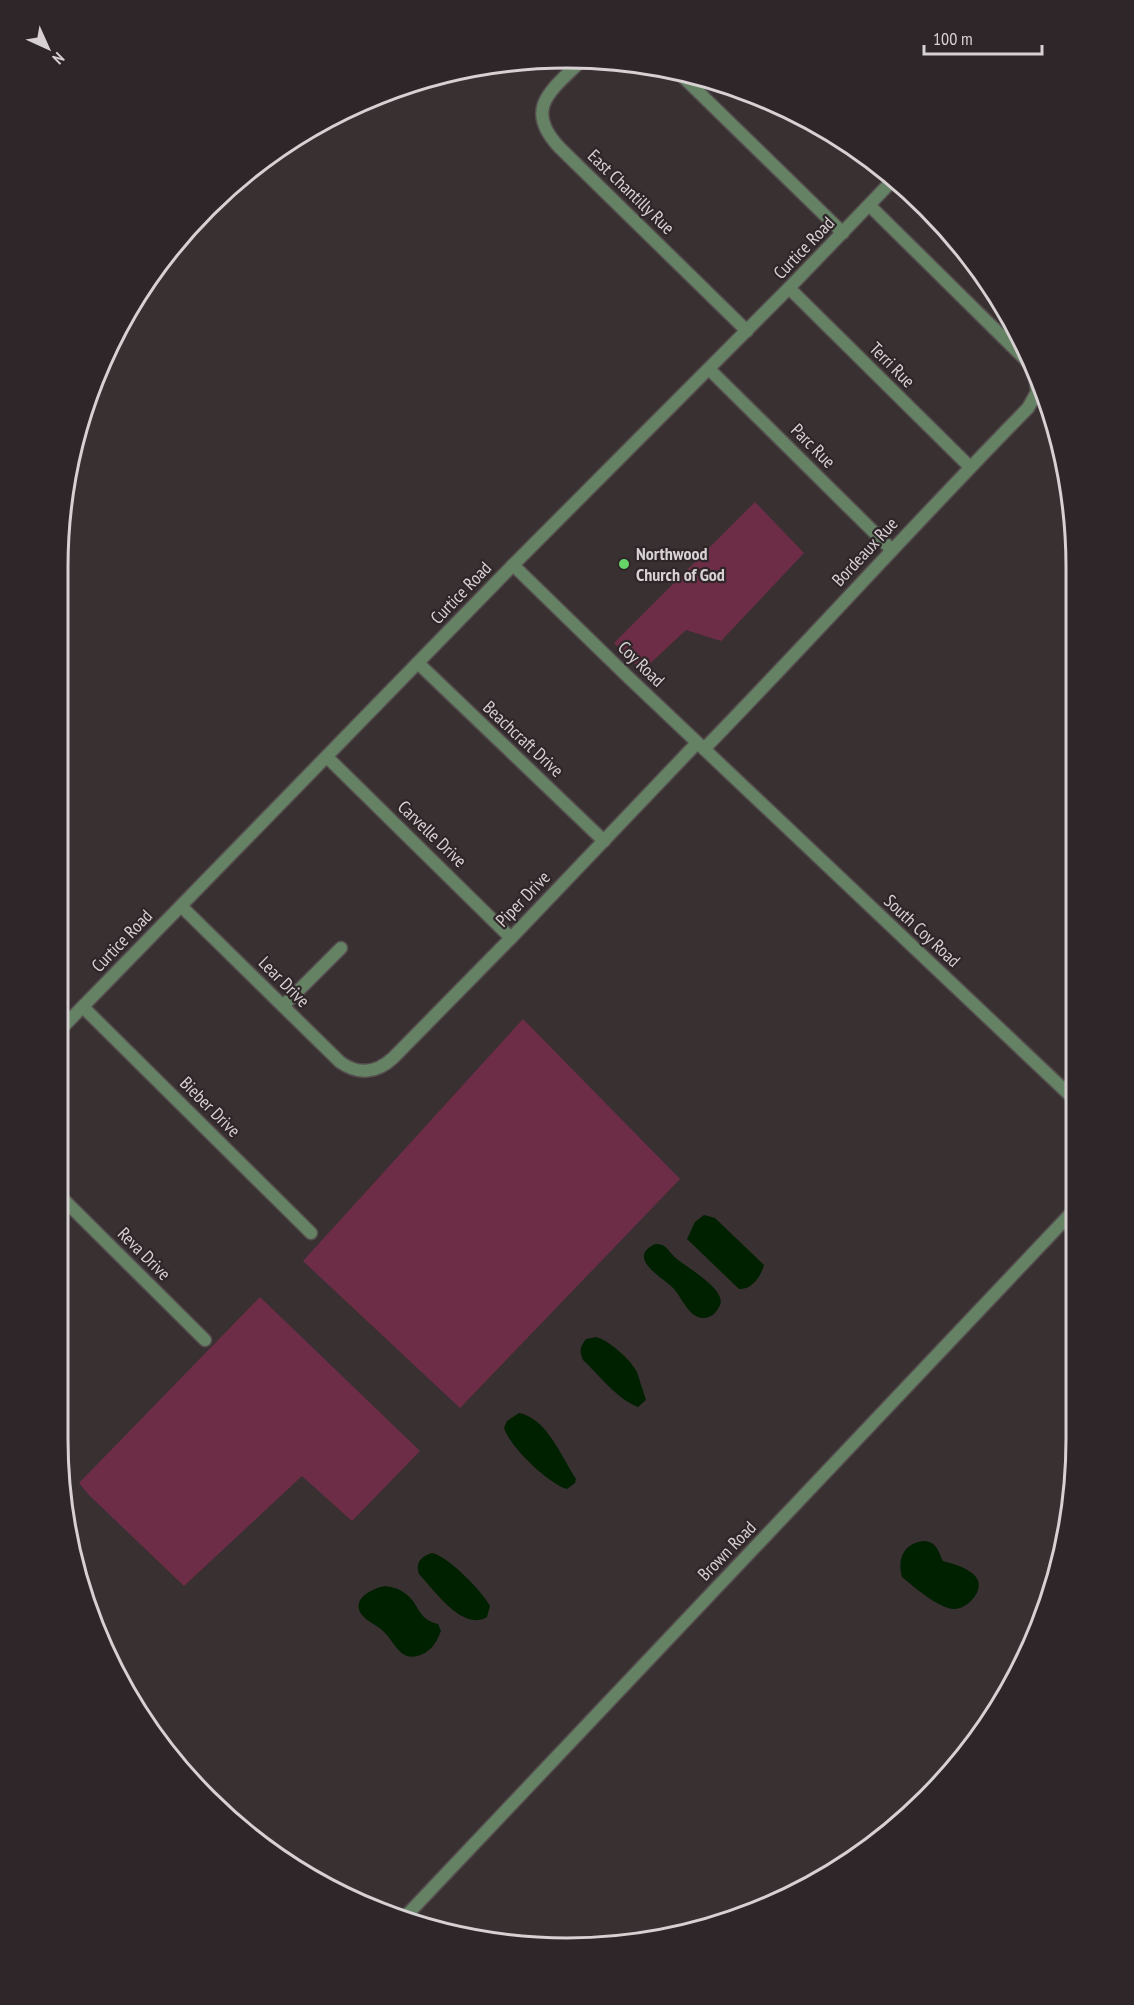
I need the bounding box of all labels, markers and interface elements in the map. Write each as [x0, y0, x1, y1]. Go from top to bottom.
north arrow [18, 18, 78, 78]
scale bar [924, 18, 1042, 56]
text: 100 m [933, 27, 973, 50]
text: N [48, 48, 69, 69]
street label: East Chantilly Rue [583, 144, 680, 239]
street label: Curtice Road [768, 212, 839, 284]
street label: Terri Rue [865, 337, 920, 392]
street label: Parc Rue [786, 419, 840, 473]
street label: Bordeaux Rue [827, 512, 902, 591]
place label: Northwood Church of God [636, 542, 725, 586]
street label: Curtice Road [425, 557, 496, 629]
marker: Northwood Church of God [617, 557, 631, 571]
street label: Coy Road [613, 636, 670, 691]
street label: Beachcraft Drive [478, 695, 568, 782]
street label: Carvelle Drive [393, 795, 472, 872]
street label: Piper Drive [490, 866, 555, 931]
street label: South Coy Road [879, 889, 965, 972]
street label: Curtice Road [86, 905, 157, 977]
street label: Lear Drive [254, 951, 315, 1012]
street label: Bieber Drive [175, 1071, 246, 1142]
street label: Reva Drive [113, 1222, 176, 1285]
street label: Brown Road [693, 1516, 761, 1585]

